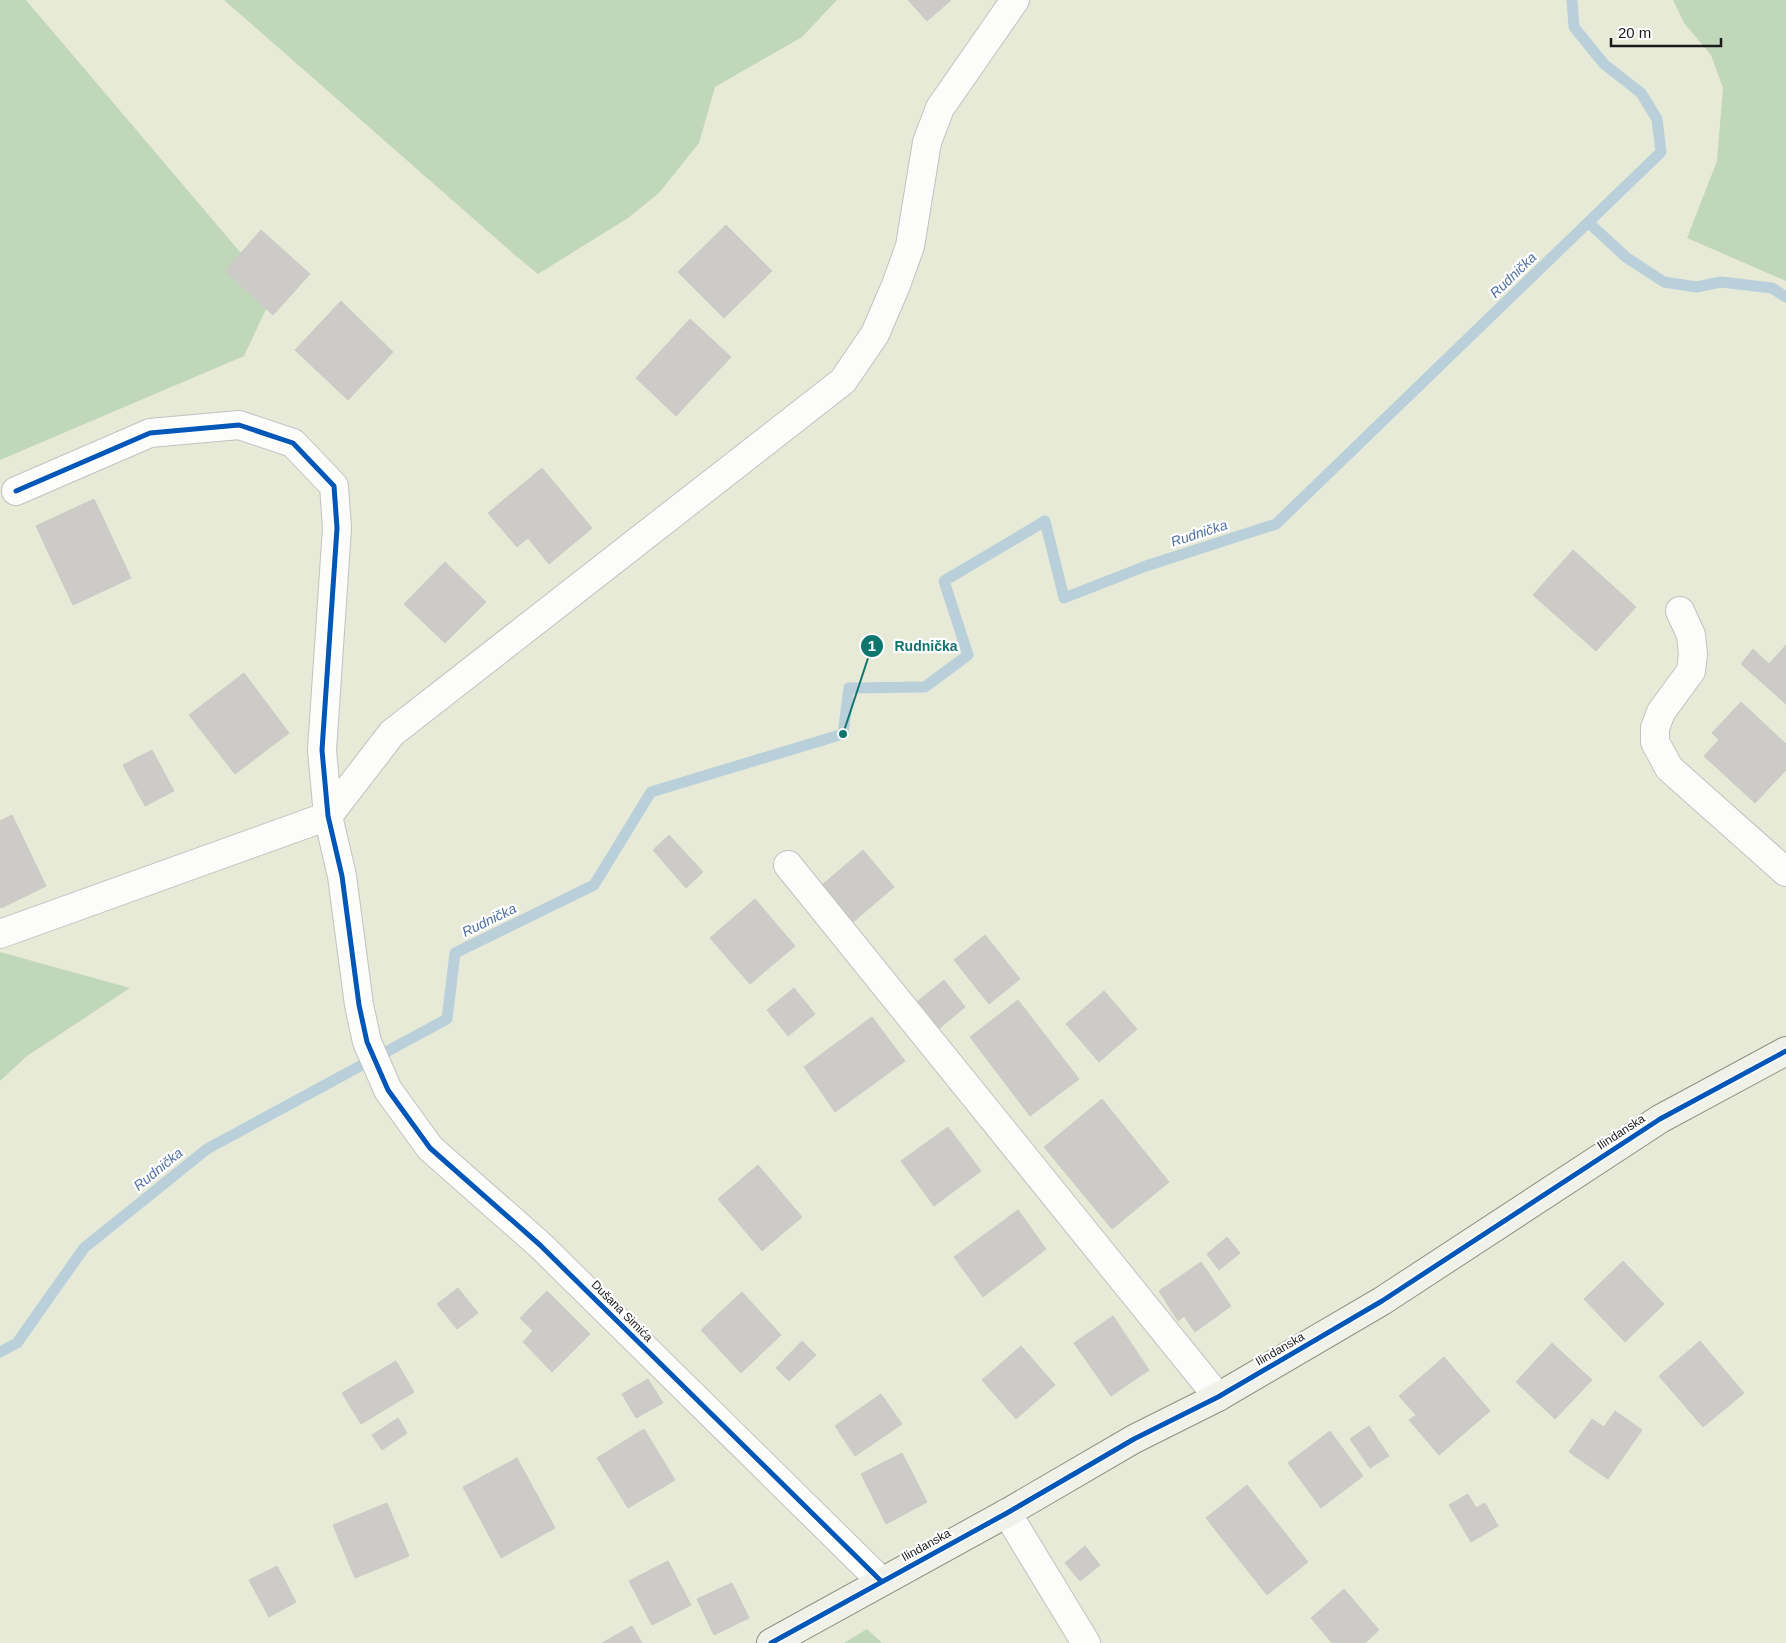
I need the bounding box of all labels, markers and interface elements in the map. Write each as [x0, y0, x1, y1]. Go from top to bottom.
scale bar [1611, 15, 1721, 47]
text: 20 m [1618, 24, 1651, 41]
water label: Rudnička [1486, 249, 1540, 301]
water label: Rudnička [1169, 516, 1229, 550]
callout: Rudnička [859, 632, 967, 661]
text: 1 [868, 637, 876, 654]
text: Rudnička [894, 638, 958, 654]
water label: Rudnička [459, 900, 519, 940]
street label: Ilindanska [1595, 1111, 1648, 1153]
water label: Rudnička [130, 1144, 186, 1194]
street label: Dušana Simića [589, 1278, 656, 1345]
street label: Ilindanska [1253, 1329, 1307, 1369]
street label: Ilindanska [899, 1526, 953, 1564]

